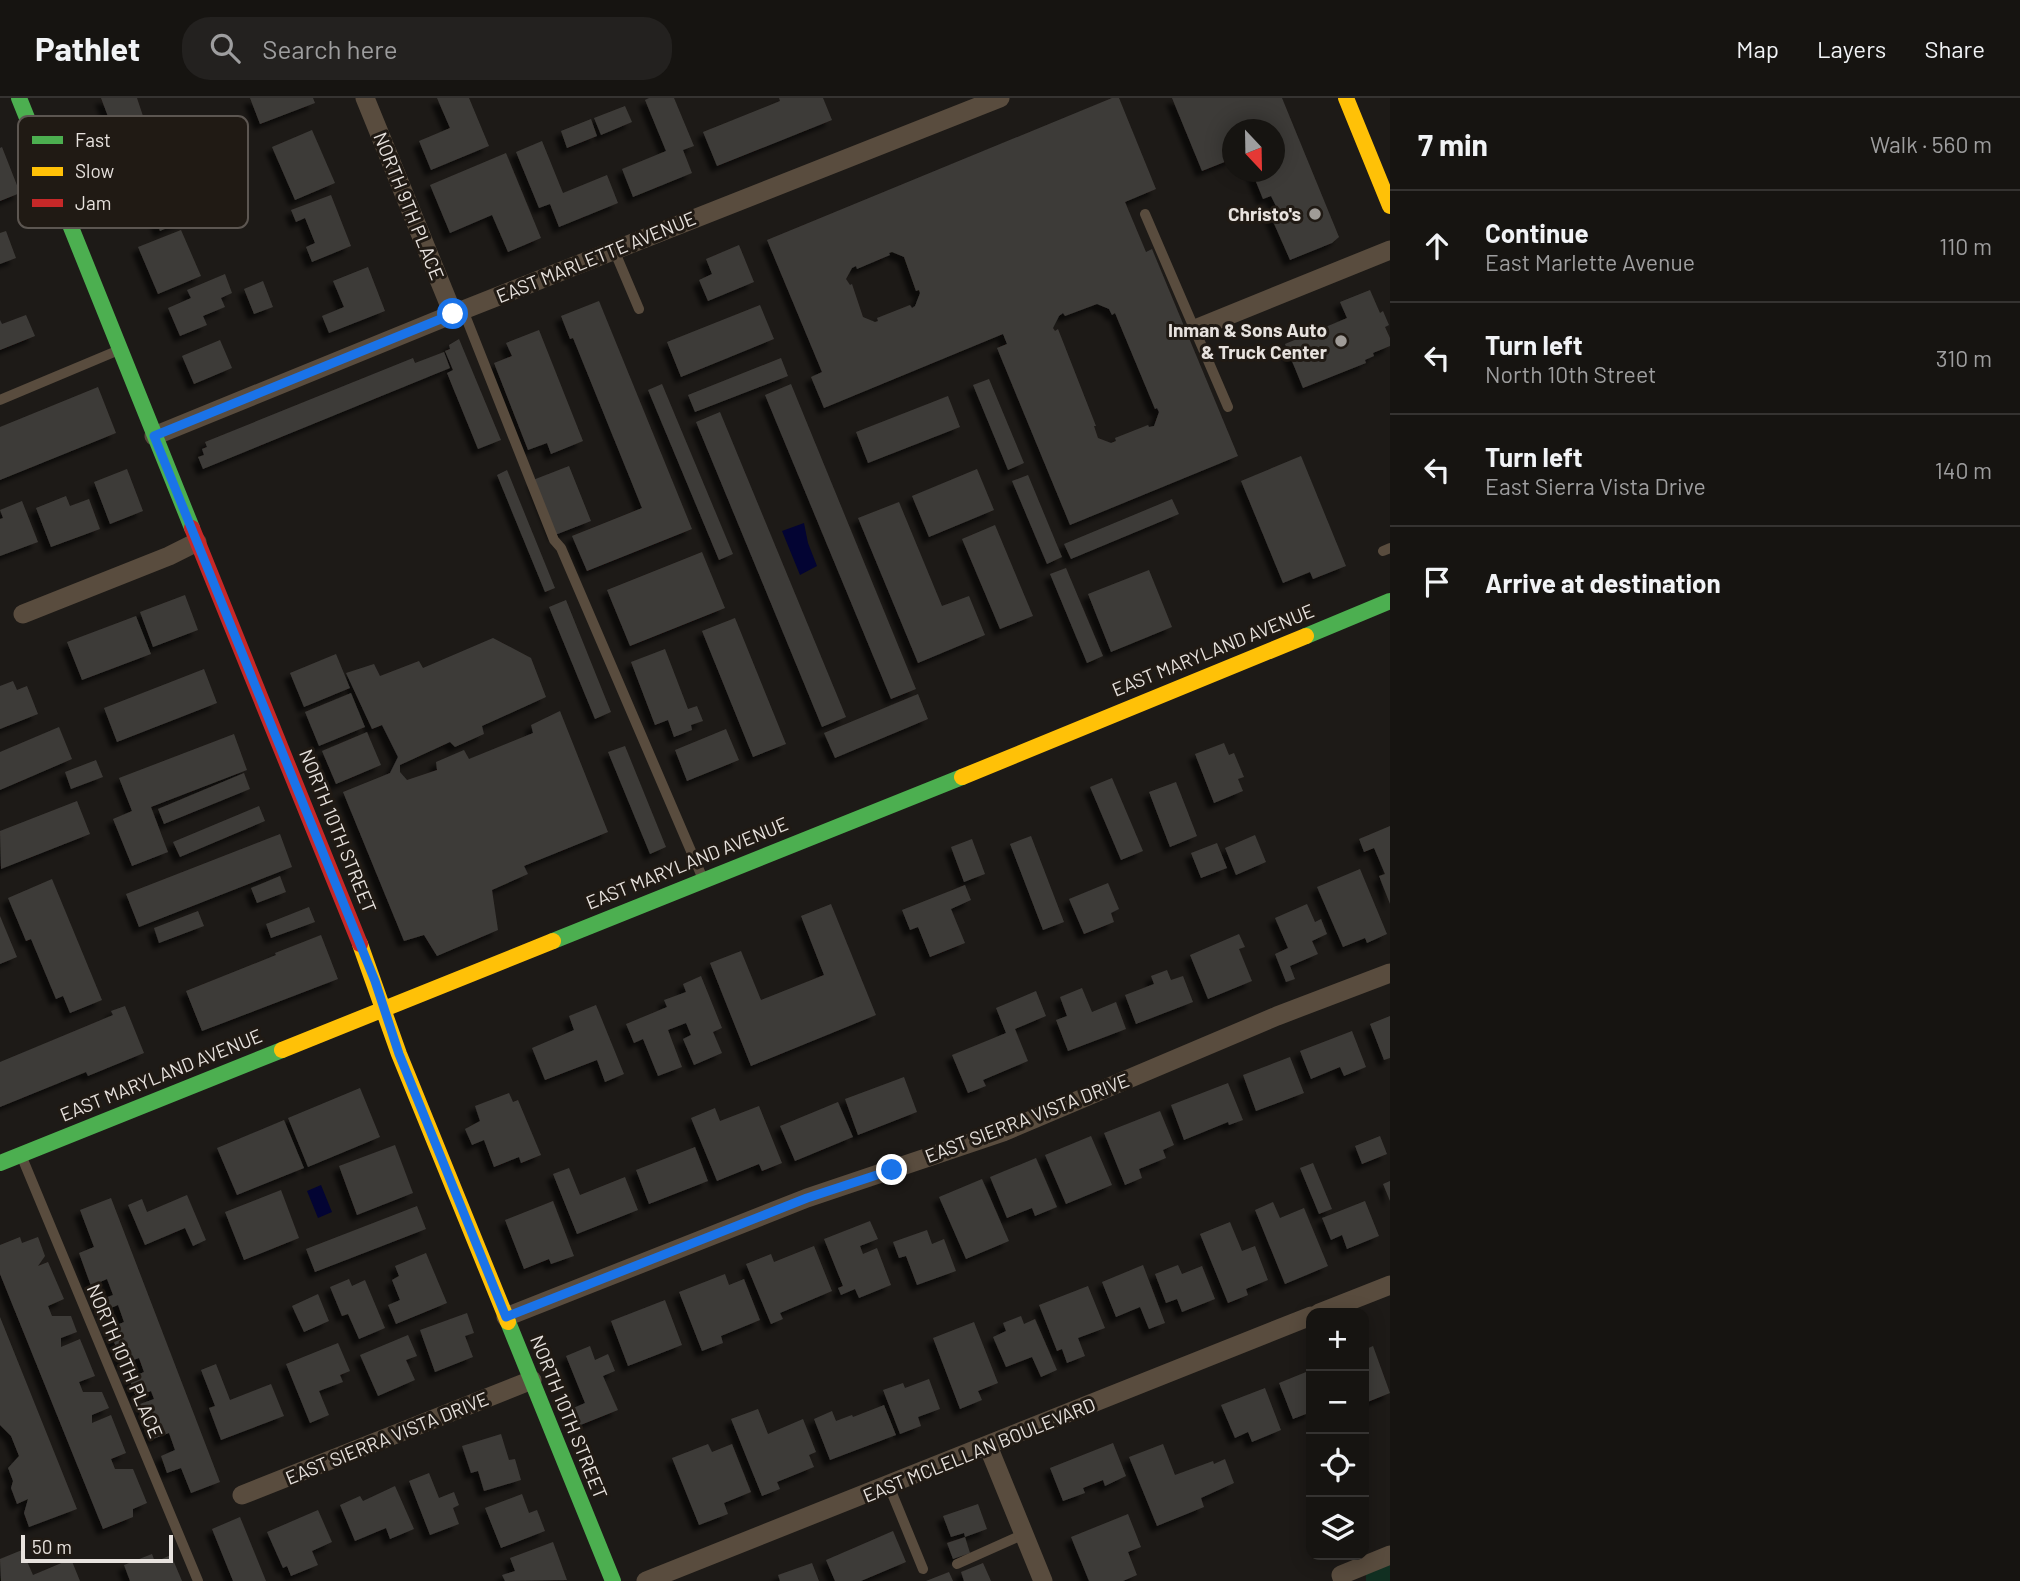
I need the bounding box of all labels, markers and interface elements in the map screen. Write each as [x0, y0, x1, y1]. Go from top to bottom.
search box [182, 17, 672, 80]
text: Pathlet [35, 28, 140, 68]
icon: search [206, 29, 244, 67]
text: Search here [262, 33, 398, 64]
text: Map [1736, 34, 1779, 63]
text: Layers [1817, 34, 1886, 63]
text: Share [1924, 34, 1985, 63]
legend [18, 116, 248, 228]
north arrow [1222, 119, 1285, 182]
text: 7 min [1418, 126, 1488, 162]
text: Fast [75, 128, 111, 151]
street label: NORTH 9TH PLACE [369, 129, 450, 283]
text: Walk · 560 m [1870, 130, 1992, 158]
text: Slow [75, 159, 114, 182]
text: Jam [75, 191, 111, 214]
place label: Christo's [1228, 202, 1301, 225]
street label: EAST MARLETTE AVENUE [493, 206, 699, 307]
marker: Christo's [1307, 206, 1323, 222]
text: Continue [1485, 217, 1589, 248]
icon: ahead [1418, 227, 1456, 265]
text: 110 m [1939, 232, 1992, 260]
text: East Marlette Avenue [1485, 248, 1695, 276]
route start [437, 298, 468, 329]
place label: Inman & Sons Auto & Truck Center [1168, 318, 1328, 363]
text: Turn left [1485, 329, 1583, 360]
marker: Inman & Sons Auto & Truck Center [1333, 333, 1349, 349]
icon: left [1418, 339, 1456, 377]
text: 310 m [1936, 344, 1992, 372]
text: North 10th Street [1485, 360, 1656, 388]
text: Turn left [1485, 441, 1583, 472]
icon: left [1418, 451, 1456, 489]
text: 140 m [1935, 456, 1992, 484]
text: East Sierra Vista Drive [1485, 472, 1706, 500]
icon: arrive [1418, 563, 1456, 601]
text: Arrive at destination [1485, 567, 1721, 598]
street label: EAST MARYLAND AVENUE [1108, 598, 1317, 701]
street label: NORTH 10TH STREET [295, 746, 382, 916]
street label: EAST MARYLAND AVENUE [582, 811, 791, 914]
street label: EAST MARYLAND AVENUE [56, 1023, 265, 1126]
street label: EAST SIERRA VISTA DRIVE [921, 1068, 1132, 1167]
route end [876, 1154, 907, 1185]
street label: NORTH 10TH PLACE [83, 1280, 168, 1441]
map controls [1306, 1308, 1369, 1560]
button: + [1306, 1308, 1369, 1371]
street label: NORTH 10TH STREET [526, 1332, 613, 1502]
button: − [1306, 1371, 1369, 1434]
street label: EAST SIERRA VISTA DRIVE [282, 1386, 492, 1489]
street label: EAST MCLELLAN BOULEVARD [859, 1392, 1098, 1507]
button: locate [1306, 1434, 1369, 1497]
button: layers [1306, 1497, 1369, 1560]
scale bar [21, 1532, 173, 1564]
text: 50 m [32, 1535, 72, 1558]

